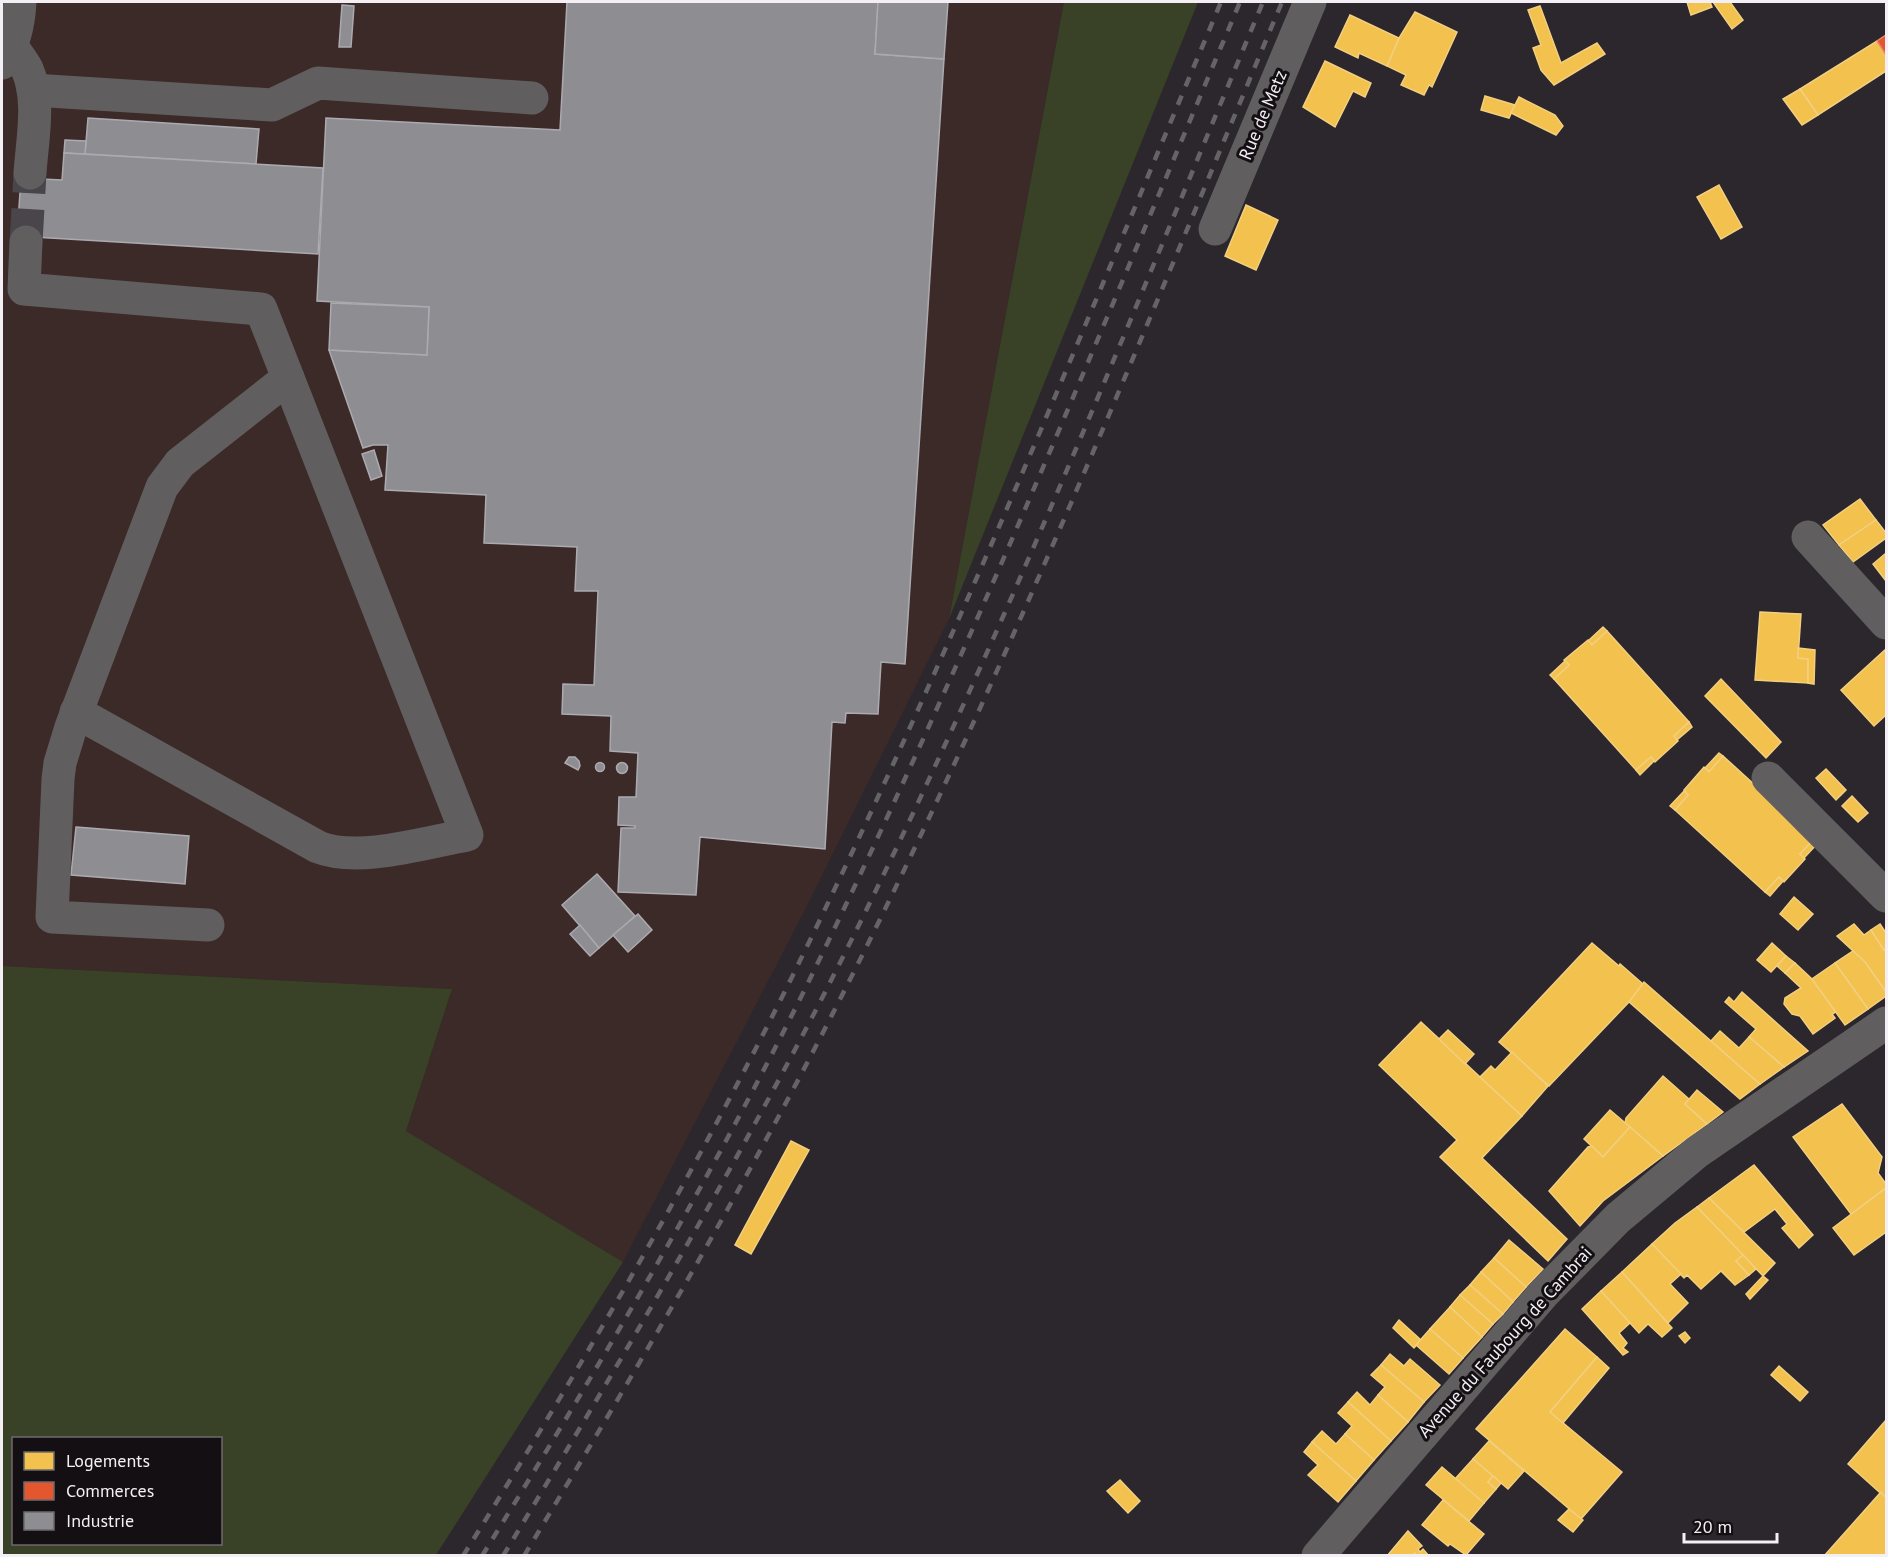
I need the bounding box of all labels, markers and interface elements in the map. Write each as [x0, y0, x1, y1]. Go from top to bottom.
street label: Rue de Metz [1233, 66, 1292, 163]
street label: Avenue du Faubourg de Cambrai [1413, 1241, 1597, 1442]
legend [12, 1437, 222, 1545]
text: Logements [66, 1449, 150, 1472]
text: Commerces [66, 1479, 154, 1502]
scale bar [1684, 1506, 1777, 1544]
text: Industrie [66, 1509, 134, 1532]
text: 20 m [1693, 1515, 1732, 1538]

